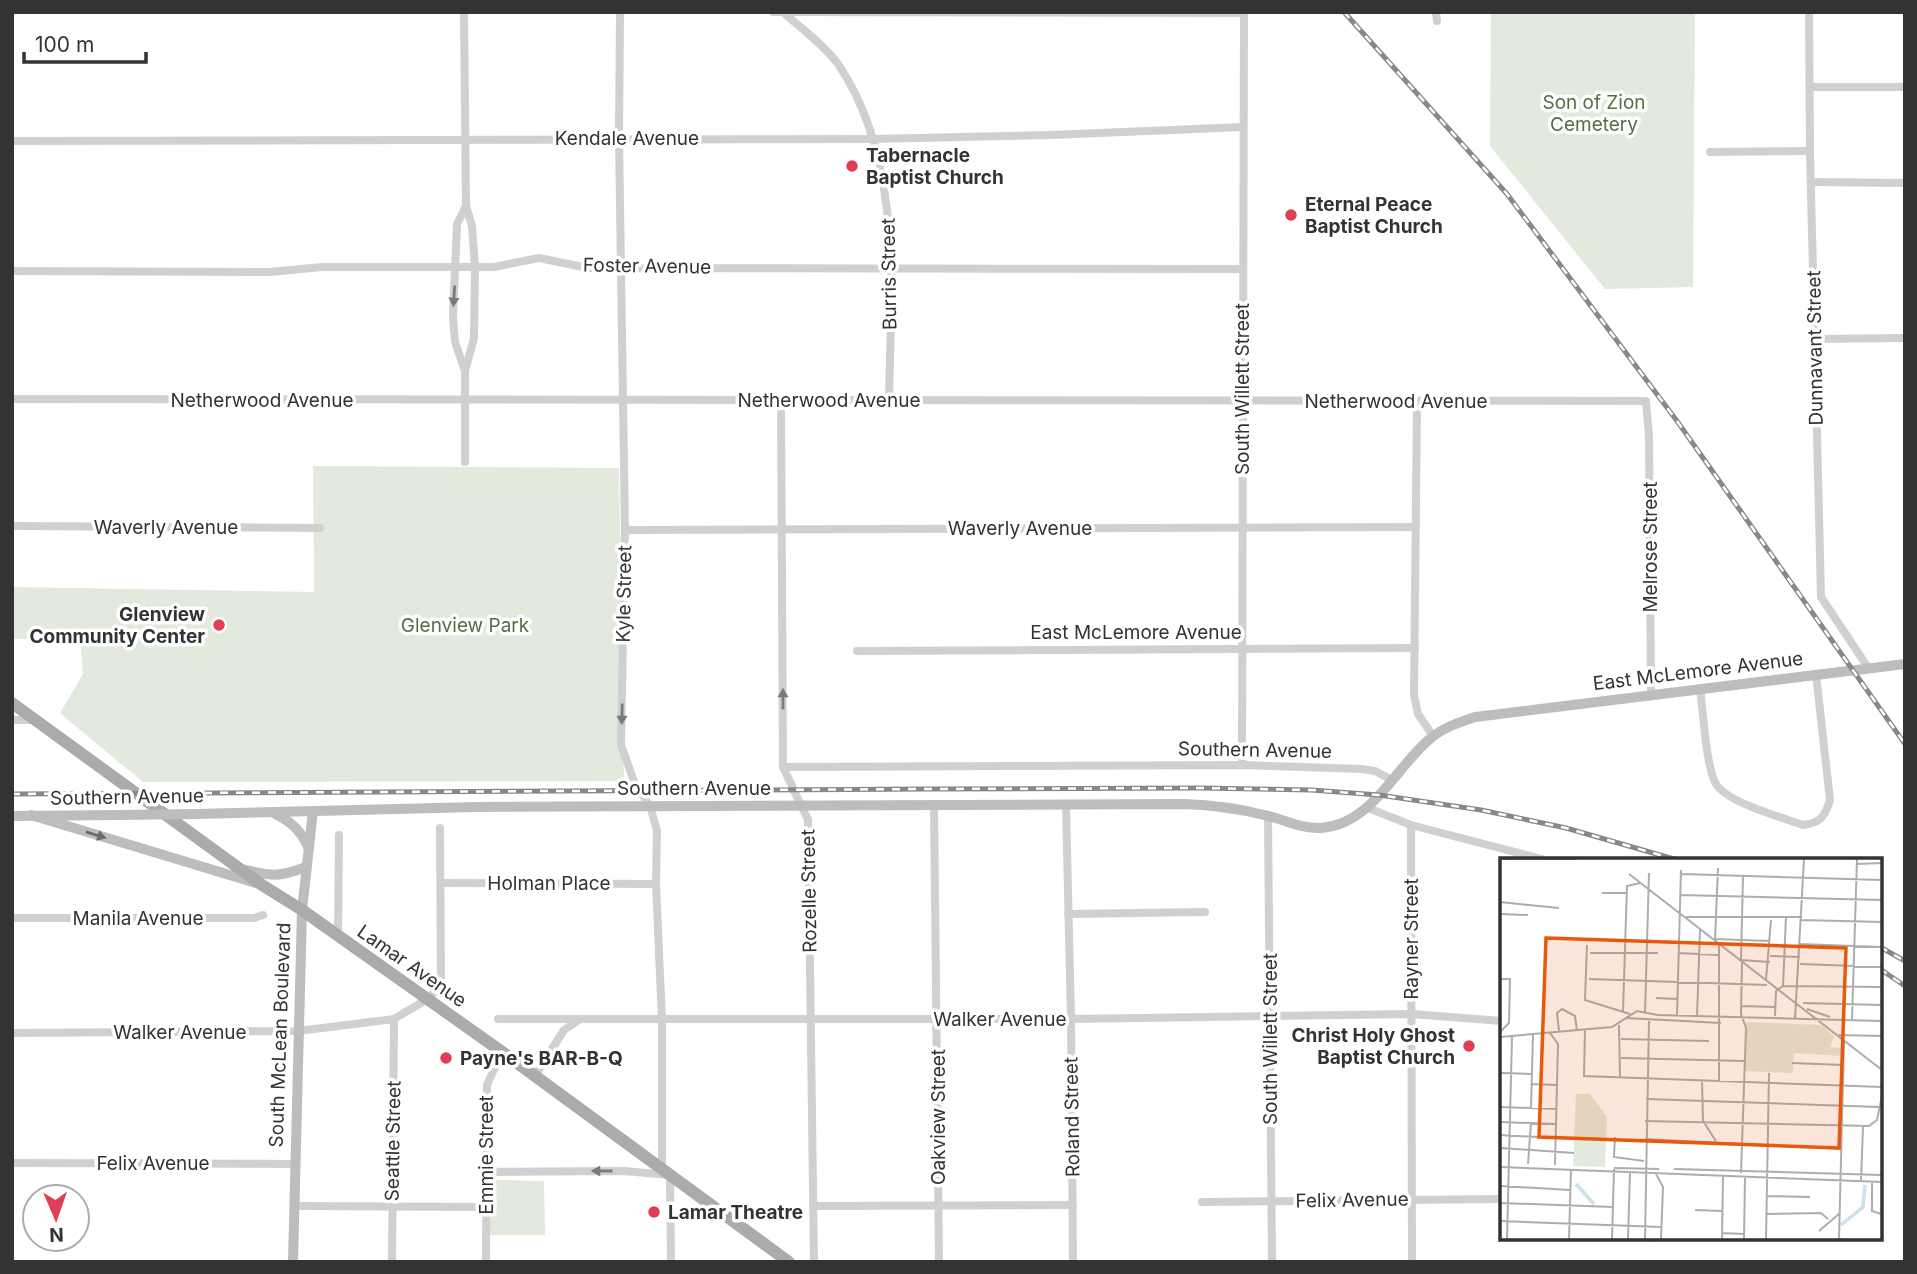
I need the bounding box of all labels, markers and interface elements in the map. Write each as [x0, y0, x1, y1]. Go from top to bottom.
scale bar [24, 21, 147, 65]
text: 100 m [35, 32, 94, 57]
park label: Son of Zion Cemetery [1542, 91, 1646, 136]
street label: Kendale Avenue [555, 127, 699, 150]
place label: Tabernacle Baptist Church [866, 144, 1004, 189]
marker: Tabernacle Baptist Church [844, 158, 860, 174]
place label: Eternal Peace Baptist Church [1305, 193, 1443, 238]
marker: Eternal Peace Baptist Church [1283, 207, 1299, 223]
street label: Burris Street [877, 218, 901, 330]
street label: Foster Avenue [583, 253, 711, 279]
street label: Dunnavant Street [1802, 270, 1828, 426]
one-way arrow [448, 286, 459, 308]
street label: South Willett Street [1231, 303, 1254, 475]
street label: Netherwood Avenue [171, 389, 353, 412]
street label: Netherwood Avenue [738, 389, 920, 412]
street label: Netherwood Avenue [1305, 390, 1487, 413]
street label: Melrose Street [1639, 481, 1662, 613]
street label: Waverly Avenue [94, 516, 238, 539]
street label: Waverly Avenue [948, 517, 1092, 540]
street label: Kyle Street [612, 545, 636, 643]
place label: Glenview Community Center [29, 603, 205, 648]
park label: Glenview Park [401, 614, 530, 637]
marker: Glenview Community Center [211, 617, 227, 633]
street label: East McLemore Avenue [1030, 621, 1242, 644]
street label: East McLemore Avenue [1592, 647, 1804, 695]
one-way arrow [777, 688, 789, 710]
one-way arrow [616, 703, 628, 725]
street label: Southern Avenue [1178, 737, 1332, 763]
street label: Southern Avenue [617, 777, 771, 800]
street label: Southern Avenue [50, 784, 204, 810]
street label: Rozelle Street [796, 829, 822, 953]
one-way arrow [86, 831, 107, 841]
inset map [1500, 858, 1882, 1239]
street label: Holman Place [487, 872, 611, 895]
street label: Rayner Street [1400, 878, 1423, 1000]
street label: Manila Avenue [72, 907, 204, 930]
street label: Lamar Avenue [353, 920, 471, 1012]
street label: South McLean Boulevard [265, 922, 295, 1148]
street label: South Willett Street [1259, 953, 1282, 1125]
street label: Walker Avenue [933, 1008, 1067, 1031]
street label: Walker Avenue [113, 1021, 247, 1044]
place label: Christ Holy Ghost Baptist Church [1292, 1024, 1455, 1069]
marker: Christ Holy Ghost Baptist Church [1461, 1038, 1477, 1054]
place label: Payne's BAR-B-Q [460, 1047, 623, 1070]
street label: Oakview Street [927, 1049, 950, 1185]
marker: Payne's BAR-B-Q [438, 1050, 454, 1066]
street label: Roland Street [1059, 1057, 1085, 1177]
street label: Seattle Street [380, 1080, 406, 1202]
street label: Emmie Street [475, 1095, 498, 1215]
street label: Felix Avenue [96, 1152, 210, 1175]
one-way arrow [591, 1165, 613, 1177]
north arrow [21, 1183, 91, 1253]
street label: Felix Avenue [1295, 1188, 1409, 1212]
place label: Lamar Theatre [668, 1201, 803, 1224]
marker: Lamar Theatre [646, 1204, 662, 1220]
text: N [49, 1223, 64, 1246]

